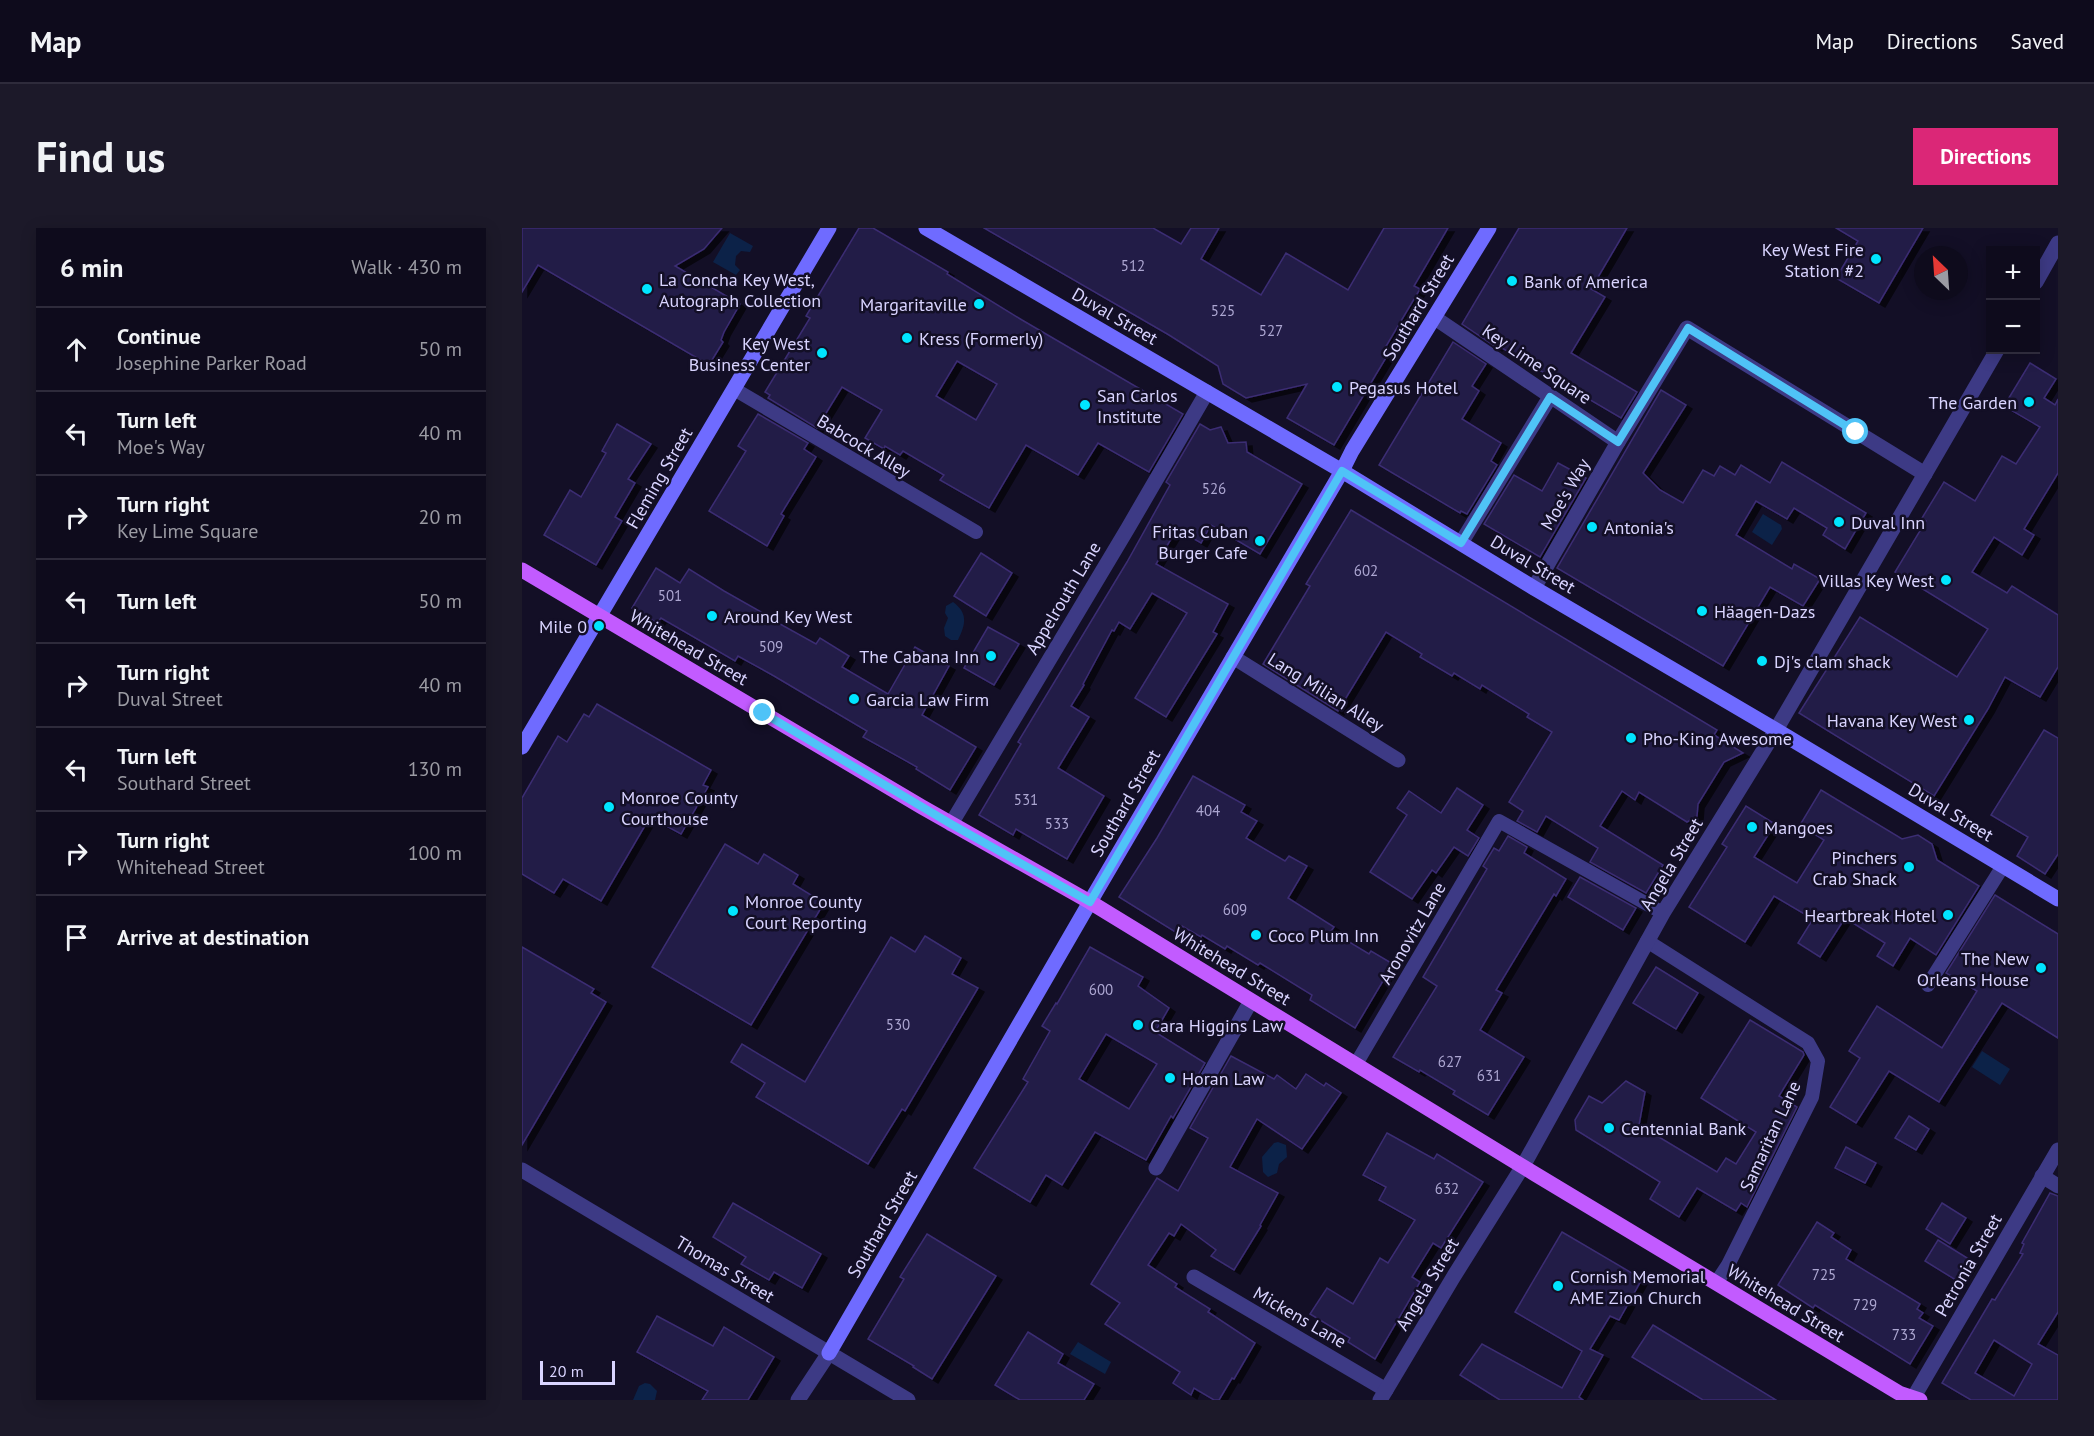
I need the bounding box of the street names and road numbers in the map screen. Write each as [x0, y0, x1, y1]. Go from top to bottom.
street label: Southard Street [1377, 249, 1459, 365]
street label: Duval Street [1068, 282, 1162, 350]
street label: Key Lime Square [1478, 319, 1596, 409]
street label: Babcock Alley [813, 409, 915, 483]
street label: Fleming Street [621, 423, 697, 533]
street label: Moe's Way [1535, 453, 1595, 534]
street label: Duval Street [1486, 530, 1580, 598]
street label: Appelrouth Lane [1020, 537, 1106, 659]
street label: Whitehead Street [626, 604, 752, 690]
street label: Lang Milian Alley [1264, 647, 1389, 737]
street label: Southard Street [1085, 745, 1165, 861]
street label: Duval Street [1904, 778, 1998, 846]
street label: Angela Street [1634, 813, 1708, 915]
street label: Aronovitz Lane [1373, 878, 1451, 988]
street label: Whitehead Street [1169, 922, 1295, 1010]
street label: Samaritan Lane [1734, 1077, 1806, 1195]
street label: Southard Street [842, 1166, 922, 1282]
street label: Petronia Street [1929, 1210, 2007, 1320]
street label: Thomas Street [671, 1230, 779, 1308]
street label: Angela Street [1390, 1233, 1464, 1335]
street label: Whitehead Street [1723, 1259, 1849, 1347]
street label: Mickens Lane [1249, 1281, 1351, 1353]

